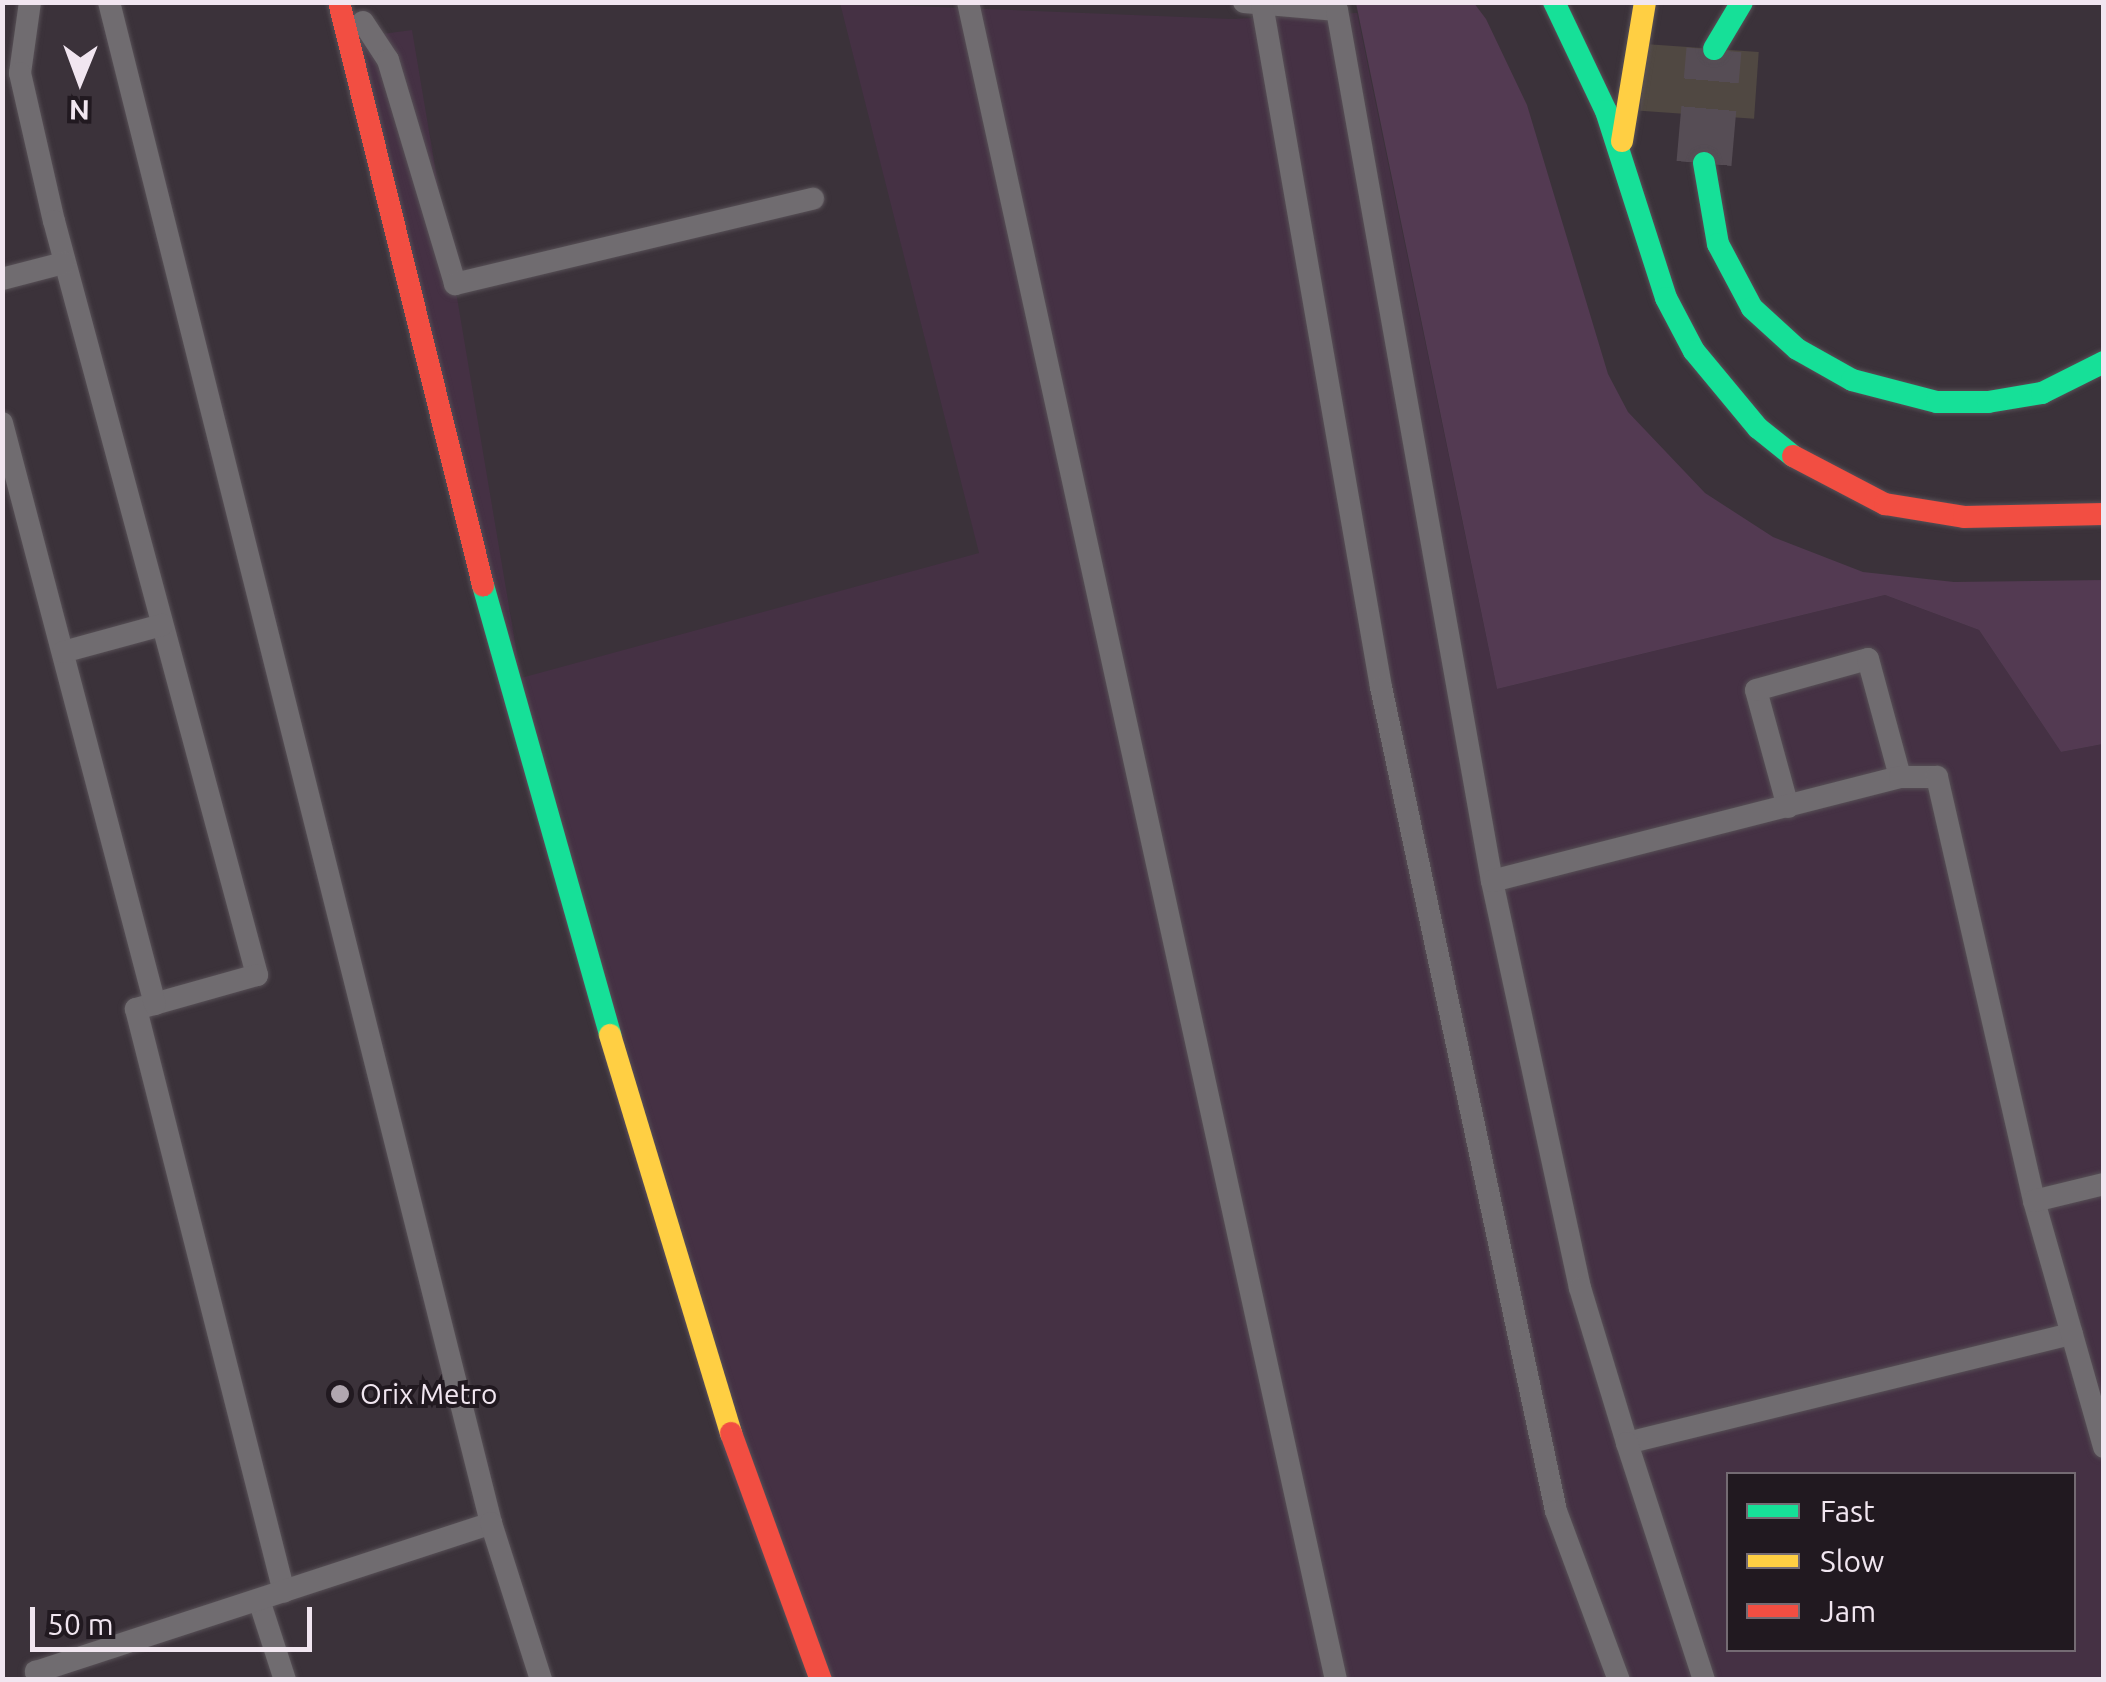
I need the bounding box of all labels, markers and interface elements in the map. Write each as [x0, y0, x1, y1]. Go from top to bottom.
north arrow [30, 30, 130, 130]
text: N [69, 95, 90, 126]
place label: Orix Metro [360, 1377, 497, 1411]
marker: Orix Metro [329, 1383, 351, 1405]
legend [1726, 1472, 2076, 1652]
text: Fast [1820, 1494, 1875, 1528]
text: Slow [1820, 1544, 1884, 1578]
scale bar [35, 1587, 318, 1649]
text: Jam [1820, 1594, 1876, 1628]
text: 50 m [47, 1607, 114, 1641]

